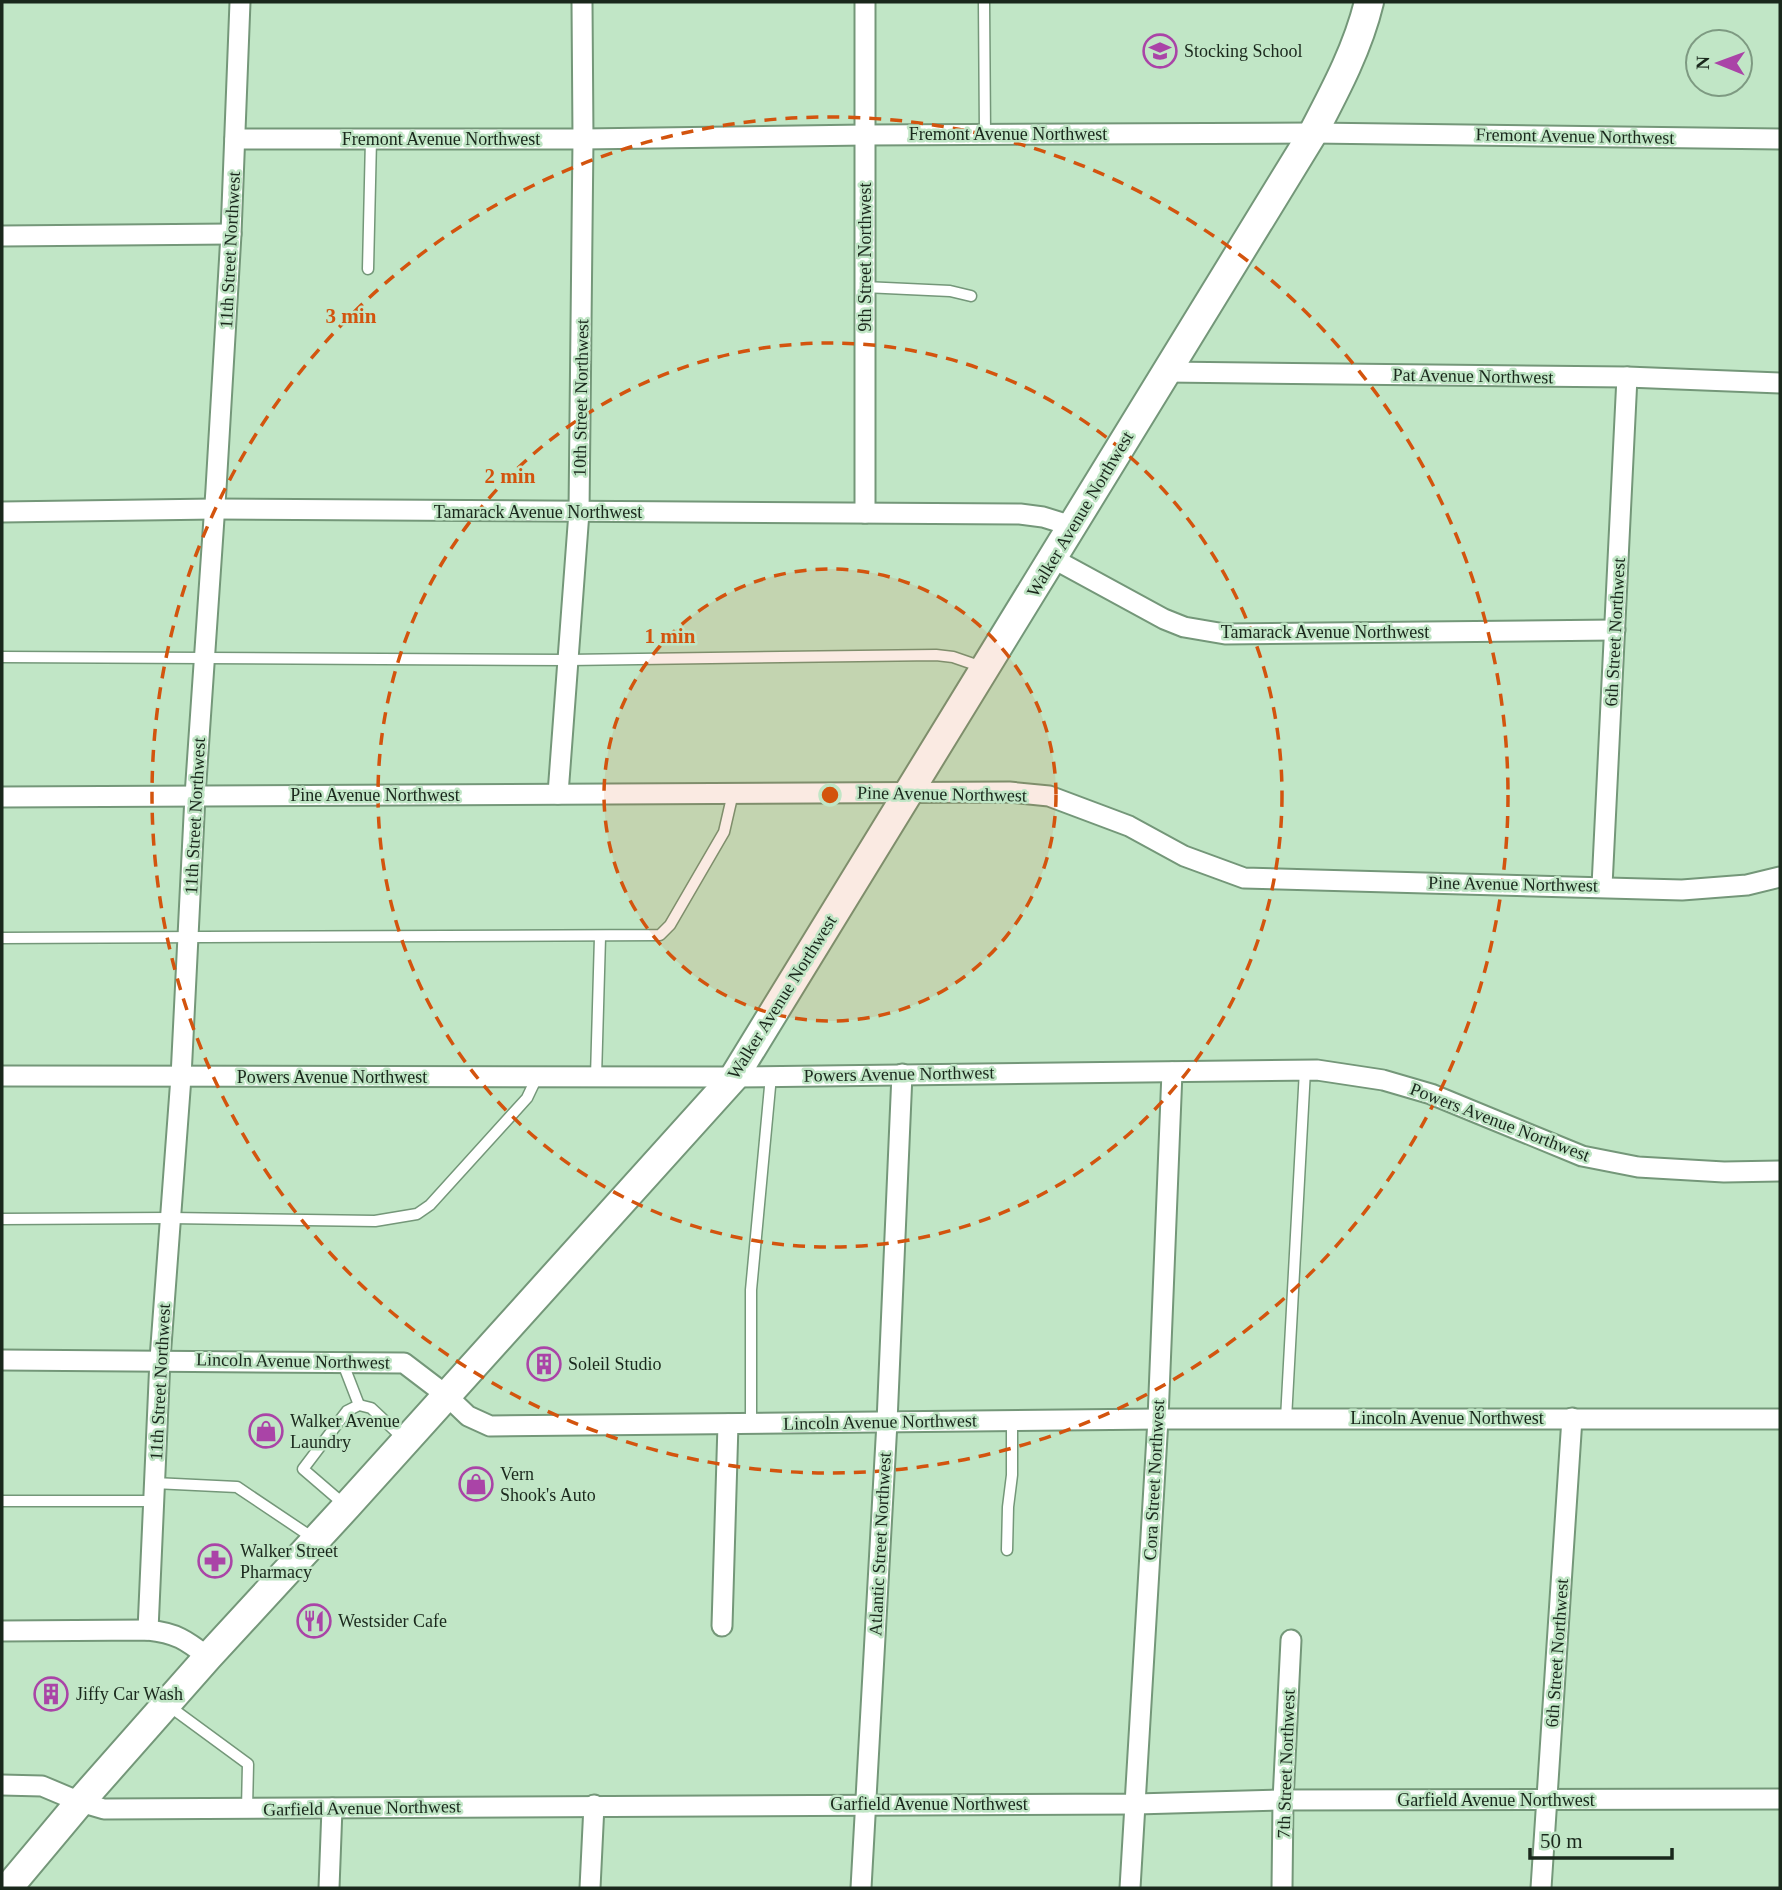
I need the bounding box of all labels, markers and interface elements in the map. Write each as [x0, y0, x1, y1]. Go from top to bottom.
north arrow [1684, 28, 1754, 98]
school or university icon: Stocking School [1141, 32, 1179, 70]
place label: Stocking School [1184, 41, 1303, 61]
text: N [1692, 55, 1713, 70]
street label: Fremont Avenue Northwest [909, 124, 1107, 144]
street label: Fremont Avenue Northwest [1476, 124, 1674, 148]
street label: Fremont Avenue Northwest [342, 129, 540, 149]
street label: 11th Street Northwest [216, 171, 244, 329]
street label: 9th Street Northwest [855, 183, 875, 331]
text: 3 min [326, 304, 377, 328]
street label: 10th Street Northwest [570, 319, 592, 477]
street label: Pat Avenue Northwest [1393, 365, 1553, 387]
street label: Walker Avenue Northwest [1023, 428, 1137, 600]
text: 2 min [485, 464, 536, 488]
street label: Tamarack Avenue Northwest [434, 502, 642, 522]
street label: 6th Street Northwest [1601, 557, 1629, 707]
street label: Tamarack Avenue Northwest [1221, 622, 1429, 642]
text: 1 min [645, 624, 696, 648]
street label: 11th Street Northwest [181, 737, 209, 895]
centre of rings [818, 783, 842, 807]
street label: Pine Avenue Northwest [857, 783, 1027, 805]
street label: Pine Avenue Northwest [290, 785, 460, 805]
street label: Pine Avenue Northwest [1428, 873, 1598, 895]
street label: Walker Avenue Northwest [723, 911, 841, 1083]
street label: Powers Avenue Northwest [804, 1062, 994, 1086]
street label: Powers Avenue Northwest [237, 1067, 427, 1087]
street label: Powers Avenue Northwest [1407, 1079, 1593, 1165]
street label: 11th Street Northwest [146, 1303, 174, 1461]
building icon: Soleil Studio [525, 1345, 563, 1383]
street label: Lincoln Avenue Northwest [196, 1349, 390, 1373]
place label: Soleil Studio [568, 1354, 662, 1374]
street label: Cora Street Northwest [1140, 1399, 1168, 1561]
street label: Lincoln Avenue Northwest [1350, 1408, 1544, 1428]
street label: Lincoln Avenue Northwest [783, 1410, 977, 1434]
place label: Walker Avenue Laundry [290, 1411, 400, 1452]
shop icon: Walker Avenue Laundry [247, 1412, 285, 1450]
street label: Atlantic Street Northwest [865, 1452, 895, 1636]
place label: Vern Shook's Auto [500, 1464, 596, 1505]
shop icon: Vern Shook's Auto [457, 1465, 495, 1503]
place label: Walker Street Pharmacy [240, 1541, 338, 1582]
pharmacy icon: Walker Street Pharmacy [196, 1542, 234, 1580]
street label: 6th Street Northwest [1542, 1578, 1572, 1728]
restaurant icon: Westsider Cafe [295, 1602, 333, 1640]
place label: Westsider Cafe [338, 1611, 447, 1631]
building icon: Jiffy Car Wash [32, 1675, 70, 1713]
place label: Jiffy Car Wash [76, 1684, 183, 1704]
street label: 7th Street Northwest [1273, 1689, 1299, 1839]
street label: Garfield Avenue Northwest [1397, 1790, 1595, 1810]
street label: Garfield Avenue Northwest [830, 1794, 1028, 1814]
street label: Garfield Avenue Northwest [263, 1796, 461, 1820]
scale bar [1530, 1816, 1672, 1860]
text: 50 m [1540, 1829, 1583, 1853]

